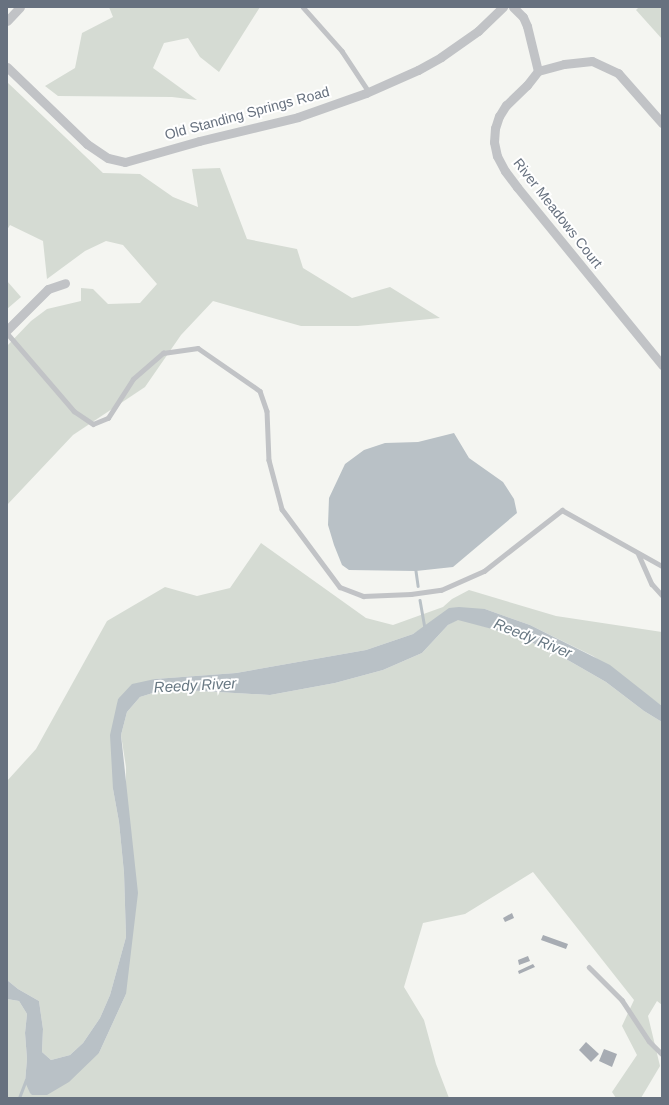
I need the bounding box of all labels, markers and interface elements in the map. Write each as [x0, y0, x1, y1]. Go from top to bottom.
street label: Old Standing Springs Road [163, 83, 331, 143]
street label: River Meadows Court [510, 155, 606, 271]
water label: Reedy River [491, 614, 575, 662]
water label: Reedy River [153, 674, 237, 696]

